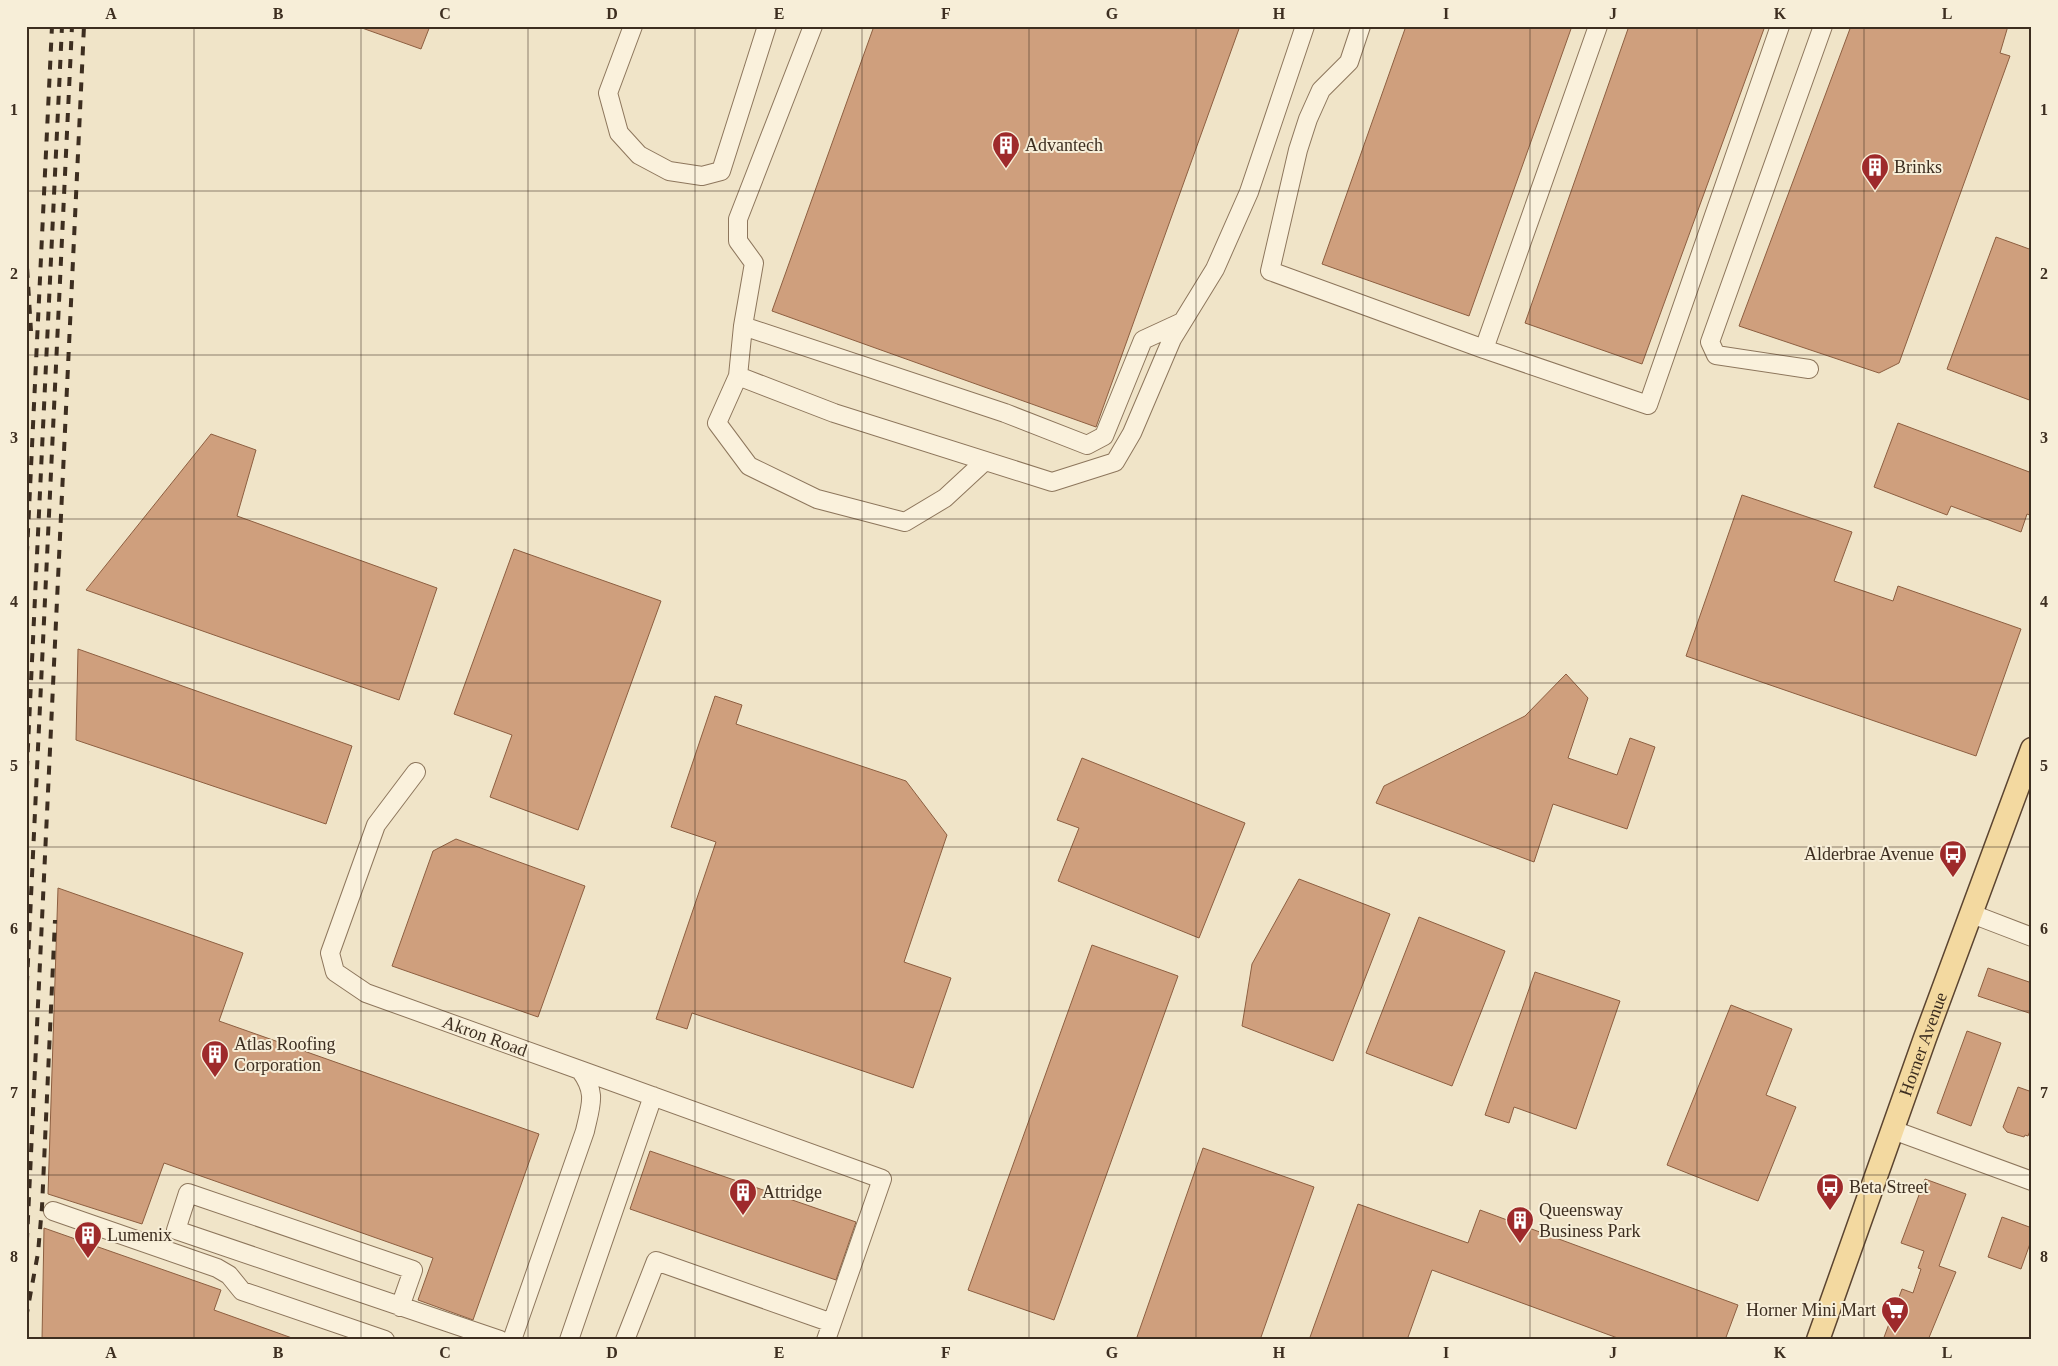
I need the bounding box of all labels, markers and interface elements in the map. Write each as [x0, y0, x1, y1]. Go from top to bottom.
text: A [105, 5, 117, 22]
text: B [273, 5, 284, 22]
text: C [439, 5, 451, 22]
text: D [606, 5, 618, 22]
text: E [774, 5, 784, 22]
text: F [941, 5, 951, 22]
text: G [1106, 5, 1119, 22]
text: H [1273, 5, 1286, 22]
text: I [1443, 5, 1449, 22]
text: J [1609, 5, 1617, 22]
text: K [1774, 5, 1787, 22]
text: L [1942, 5, 1952, 22]
text: 1 [10, 101, 18, 118]
text: 1 [2040, 101, 2048, 118]
building icon: Advantech [991, 130, 1021, 169]
place label: Advantech [1025, 135, 1103, 155]
building icon: Brinks [1860, 152, 1890, 191]
place label: Brinks [1894, 157, 1942, 177]
text: 2 [10, 265, 18, 282]
text: 2 [2040, 265, 2048, 282]
text: 3 [10, 429, 18, 446]
text: 3 [2040, 429, 2048, 446]
text: 4 [10, 593, 18, 610]
text: 4 [2040, 593, 2048, 610]
text: 5 [10, 757, 18, 774]
text: 5 [2040, 757, 2048, 774]
bus stop icon: Alderbrae Avenue [1938, 839, 1968, 878]
place label: Alderbrae Avenue [1804, 844, 1934, 864]
text: 6 [10, 920, 18, 937]
text: 6 [2040, 920, 2048, 937]
street label: Horner Avenue [1895, 989, 1951, 1099]
street label: Akron Road [440, 1011, 530, 1061]
place label: Atlas Roofing Corporation [234, 1034, 336, 1075]
building icon: Atlas Roofing Corporation [200, 1039, 230, 1078]
text: 7 [10, 1084, 18, 1101]
text: 7 [2040, 1084, 2048, 1101]
bus stop icon: Beta Street [1815, 1172, 1845, 1211]
building icon: Attridge [728, 1177, 758, 1216]
place label: Beta Street [1849, 1177, 1928, 1197]
place label: Attridge [762, 1182, 822, 1202]
place label: Queensway Business Park [1539, 1200, 1641, 1241]
building icon: Queensway Business Park [1505, 1205, 1535, 1244]
building icon: Lumenix [73, 1220, 103, 1259]
place label: Lumenix [107, 1225, 172, 1245]
text: 8 [10, 1248, 18, 1265]
text: 8 [2040, 1248, 2048, 1265]
supermarket icon: Horner Mini Mart [1880, 1295, 1910, 1334]
place label: Horner Mini Mart [1746, 1300, 1876, 1320]
text: A [105, 1344, 117, 1361]
text: B [273, 1344, 284, 1361]
text: C [439, 1344, 451, 1361]
text: D [606, 1344, 618, 1361]
text: E [774, 1344, 784, 1361]
text: F [941, 1344, 951, 1361]
text: G [1106, 1344, 1119, 1361]
text: H [1273, 1344, 1286, 1361]
text: I [1443, 1344, 1449, 1361]
text: J [1609, 1344, 1617, 1361]
text: K [1774, 1344, 1787, 1361]
text: L [1942, 1344, 1952, 1361]

